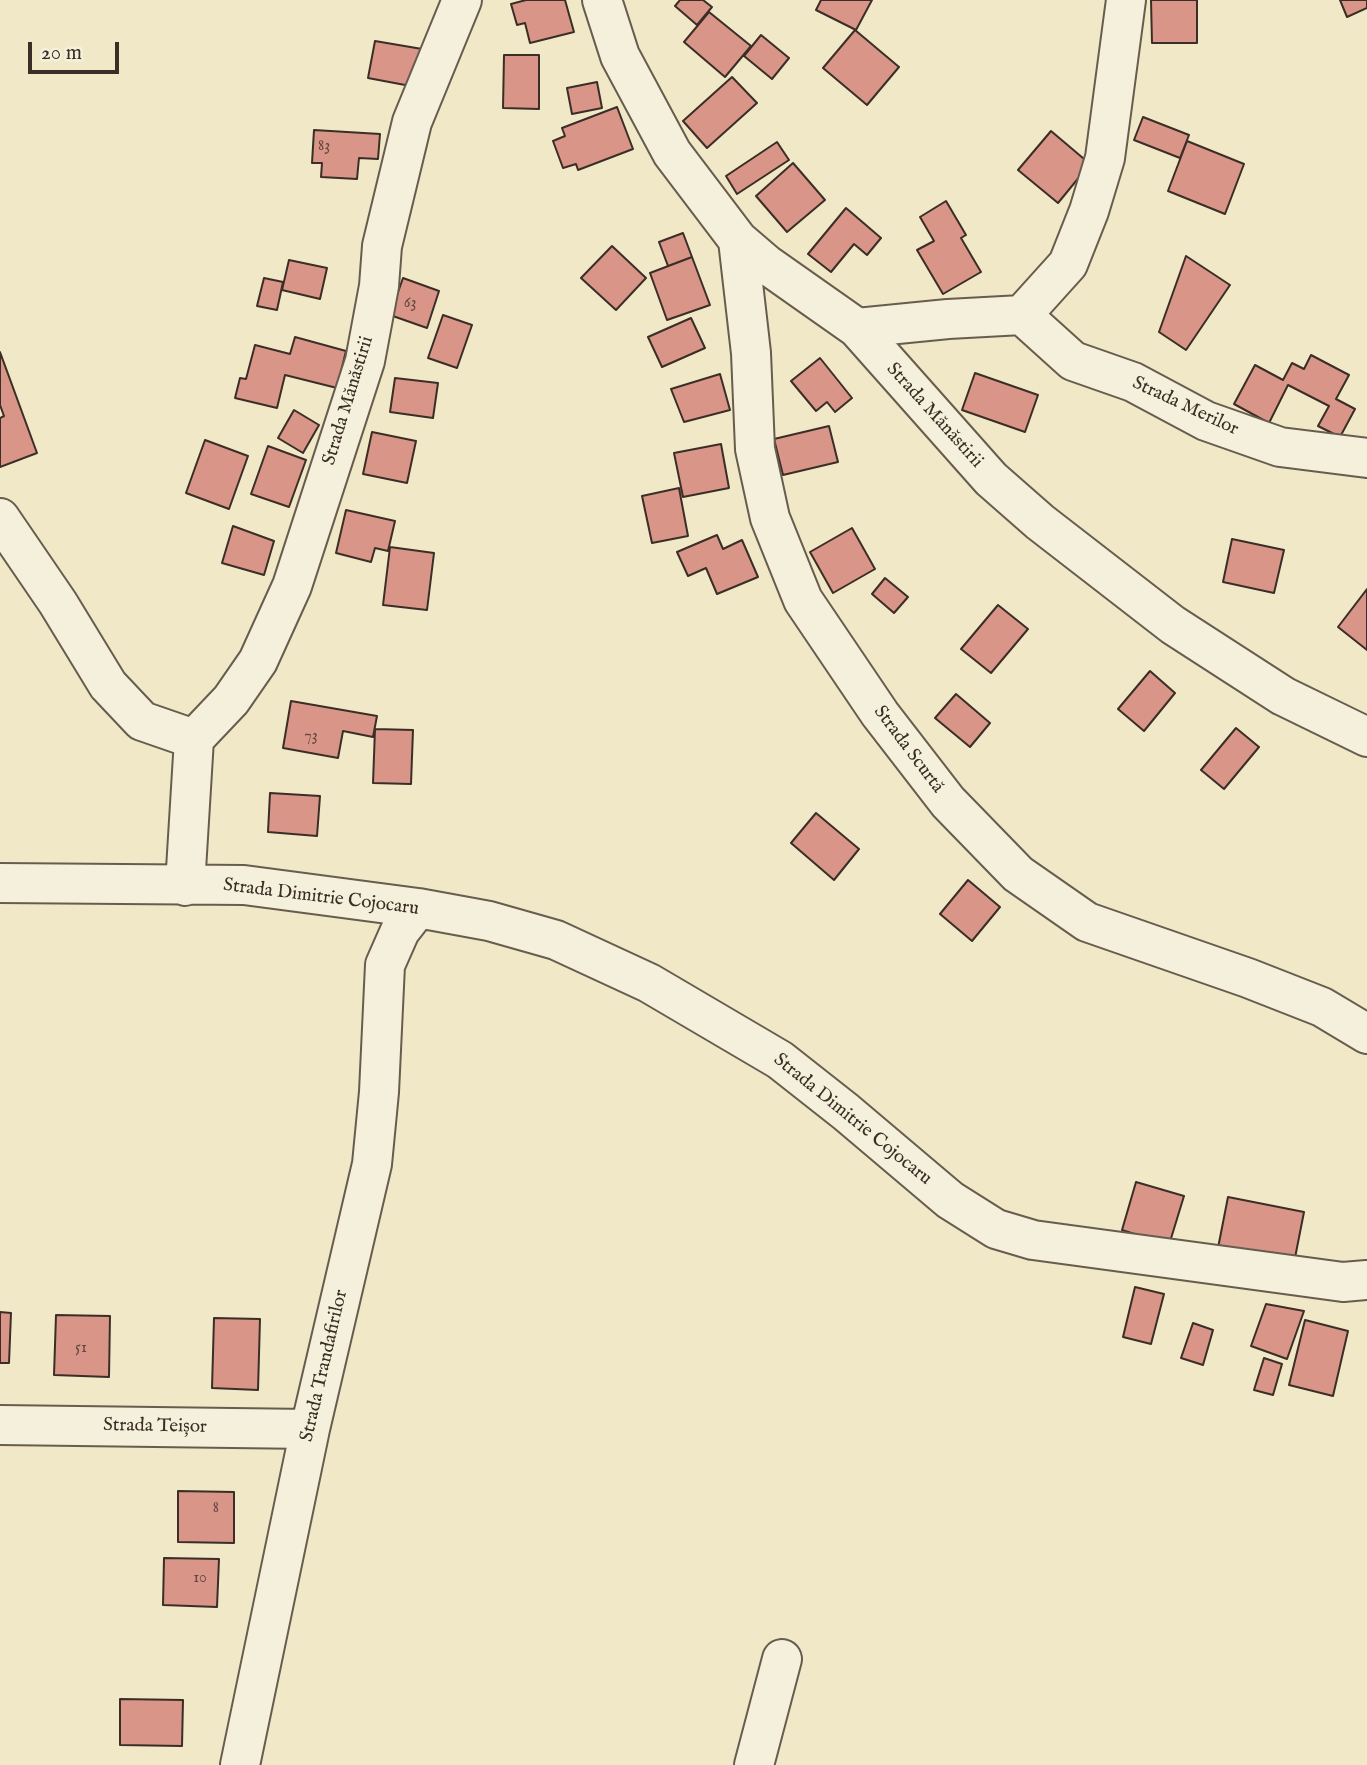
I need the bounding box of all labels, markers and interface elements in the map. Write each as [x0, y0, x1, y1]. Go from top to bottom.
scale bar [32, 28, 122, 72]
text: 20 m [41, 40, 82, 67]
house number: 83 [318, 137, 330, 157]
house number: 63 [404, 294, 416, 314]
street label: Strada Mănăstirii [319, 334, 379, 468]
street label: Strada Mănăstirii [881, 359, 987, 473]
street label: Strada Merilor [1128, 372, 1242, 442]
street label: Strada Scurtă [868, 702, 948, 798]
house number: 73 [304, 727, 318, 747]
street label: Strada Dimitrie Cojocaru [222, 875, 420, 921]
street label: Strada Dimitrie Cojocaru [768, 1049, 936, 1191]
street label: Strada Trandafirilor [296, 1288, 354, 1444]
house number: 51 [75, 1339, 87, 1359]
street label: Strada Teișor [103, 1415, 207, 1439]
house number: 8 [213, 1499, 219, 1519]
house number: 10 [193, 1569, 207, 1589]

